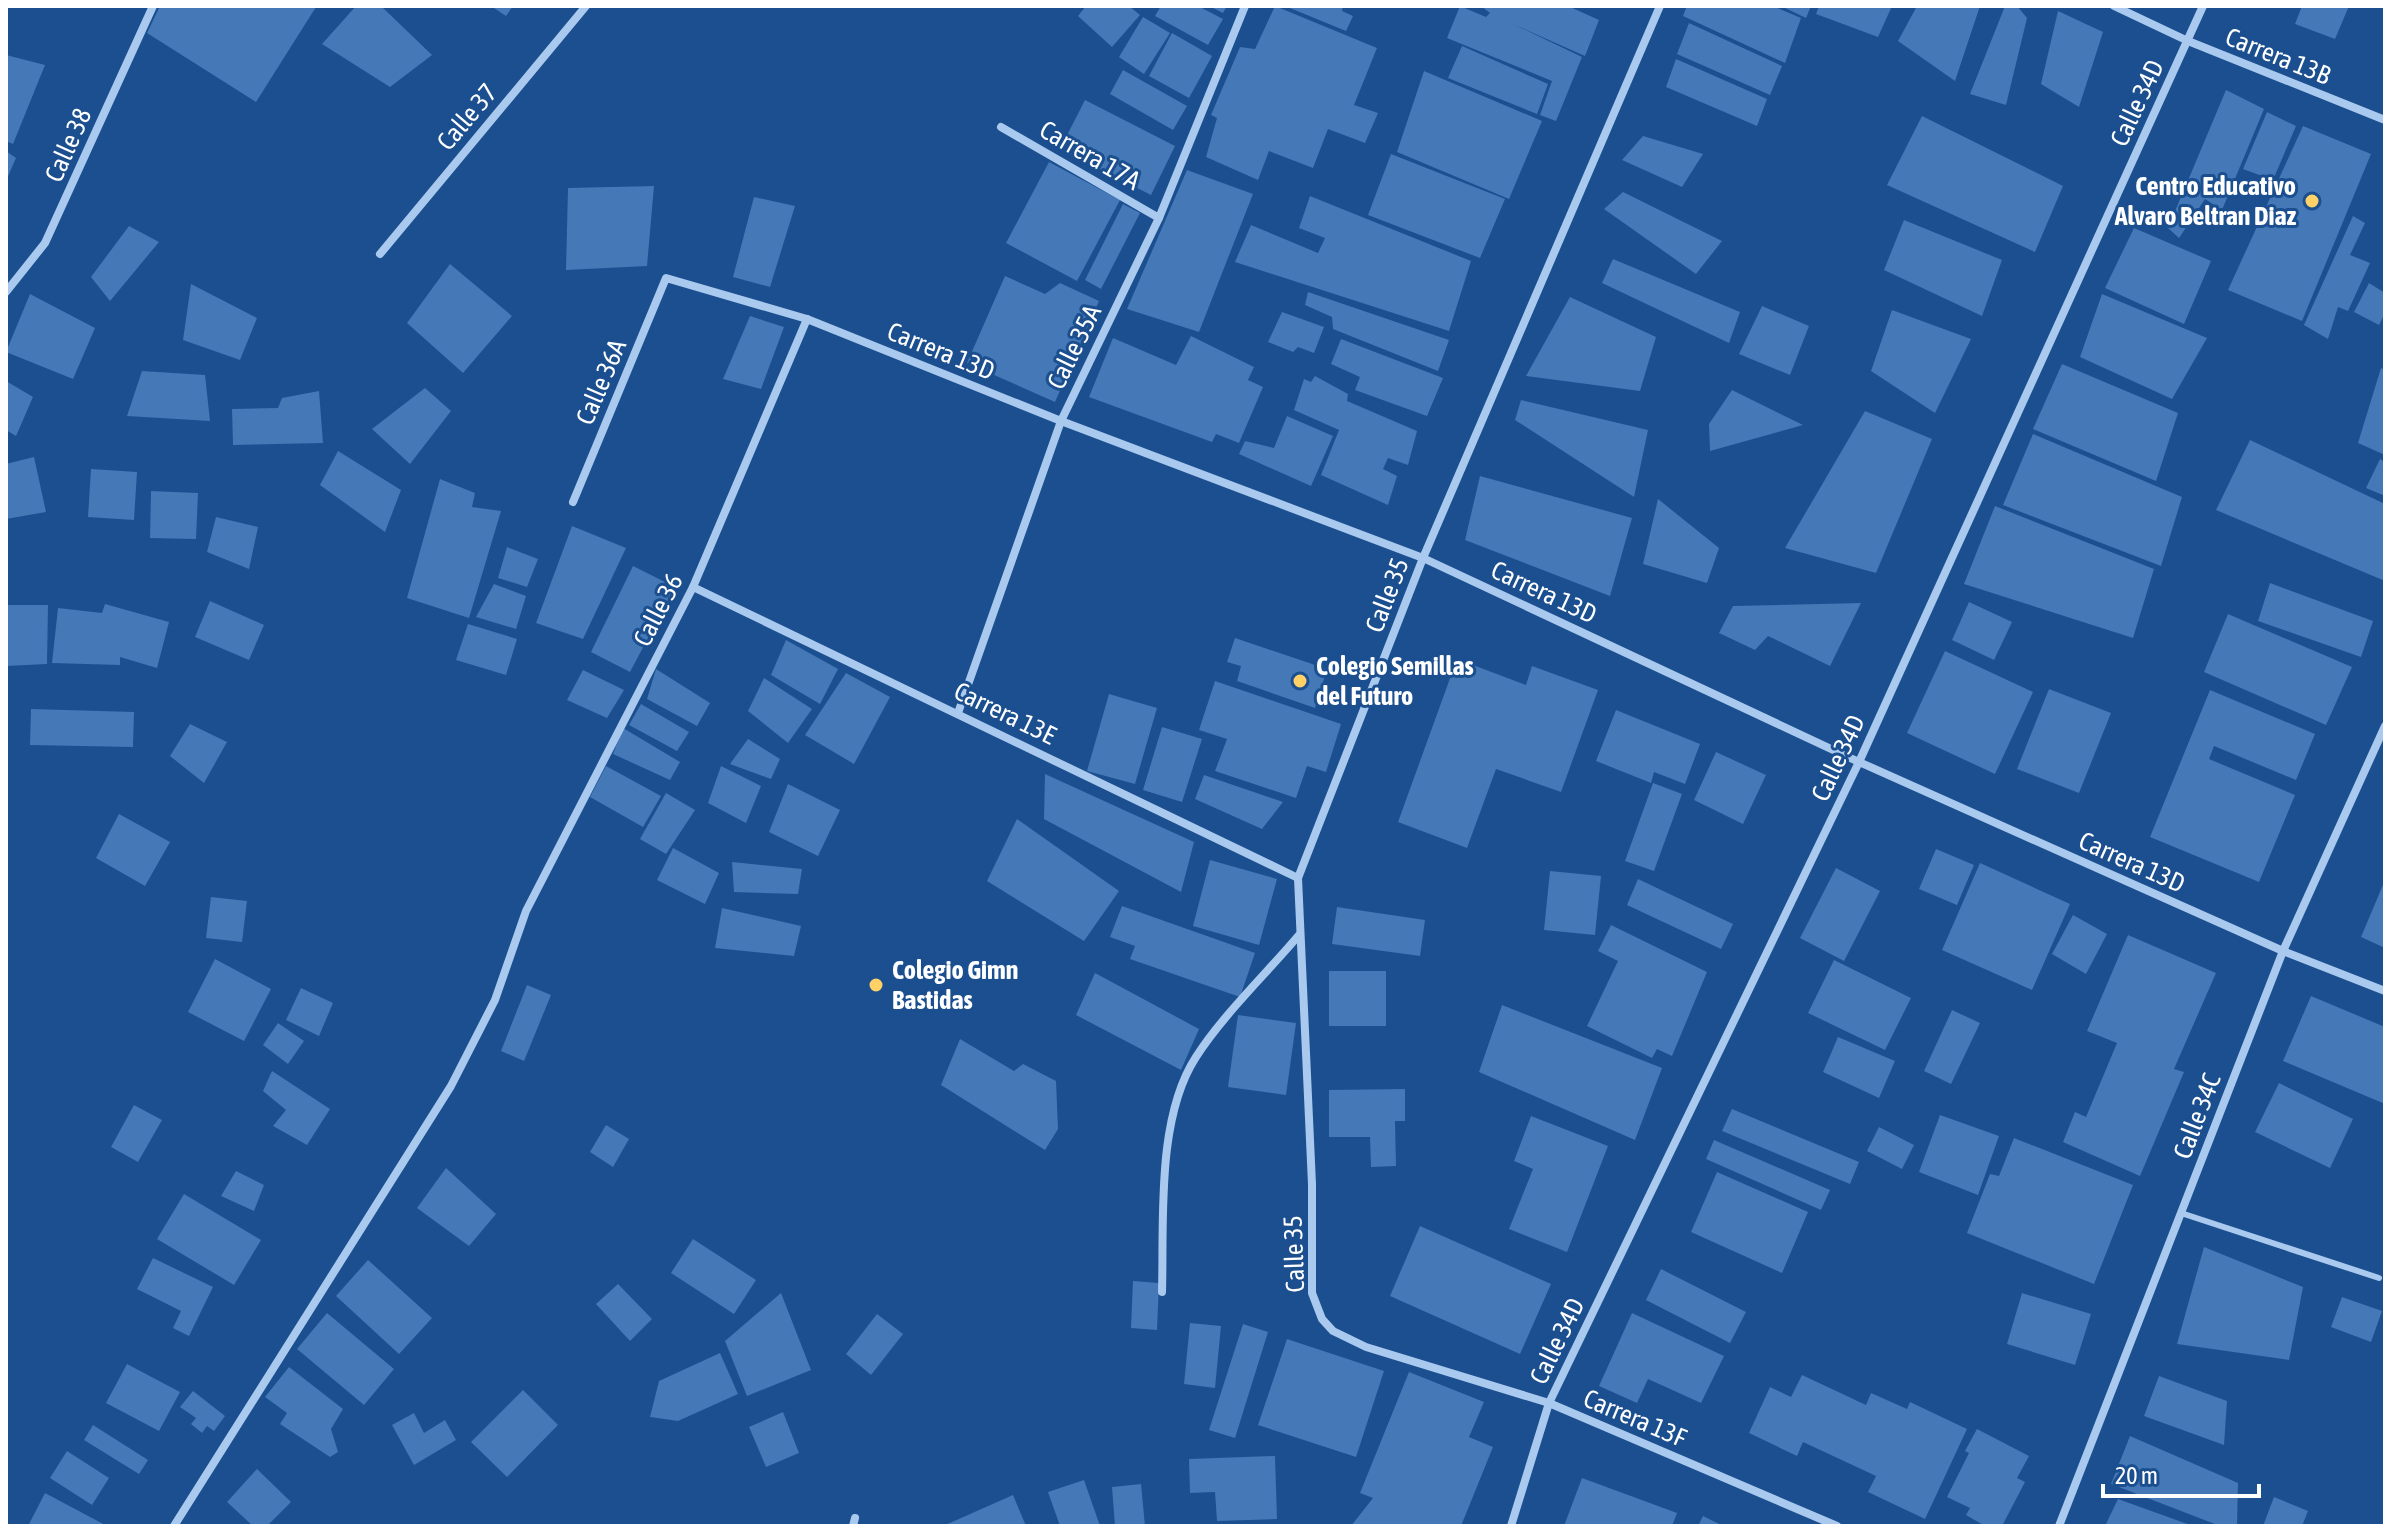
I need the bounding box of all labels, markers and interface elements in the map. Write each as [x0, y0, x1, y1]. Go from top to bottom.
street label: Carrera 13B [2221, 21, 2335, 91]
street label: Calle 34D [2104, 55, 2170, 151]
street label: Calle 37 [431, 78, 503, 156]
street label: Calle 38 [39, 104, 97, 186]
street label: Carrera 17A [1034, 114, 1146, 196]
place label: Centro Educativo Alvaro Beltran Diaz [2114, 171, 2297, 231]
marker: Centro Educativo Alvaro Beltran Diaz [2303, 192, 2321, 210]
street label: Calle 35A [1041, 300, 1107, 394]
street label: Carrera 13D [883, 316, 999, 386]
street label: Calle 36A [570, 335, 632, 429]
street label: Calle 35 [1359, 554, 1415, 636]
street label: Carrera 13D [1487, 555, 1601, 629]
street label: Calle 36 [627, 569, 689, 651]
place label: Colegio Semillas del Futuro [1316, 651, 1474, 711]
marker: Colegio Semillas del Futuro [1291, 672, 1309, 690]
street label: Carrera 13E [949, 676, 1061, 750]
street label: Calle 34D [1805, 710, 1871, 806]
street label: Carrera 13D [2074, 825, 2190, 899]
place label: Colegio Gimn Bastidas [892, 955, 1018, 1015]
marker: Colegio Gimn Bastidas [867, 976, 885, 994]
street label: Calle 34C [2167, 1069, 2227, 1163]
street label: Calle 35 [1278, 1215, 1310, 1293]
street label: Calle 34D [1523, 1293, 1591, 1389]
street label: Carrera 13F [1579, 1383, 1691, 1453]
scale bar [2103, 1448, 2259, 1498]
text: 20 m [2115, 1462, 2158, 1489]

